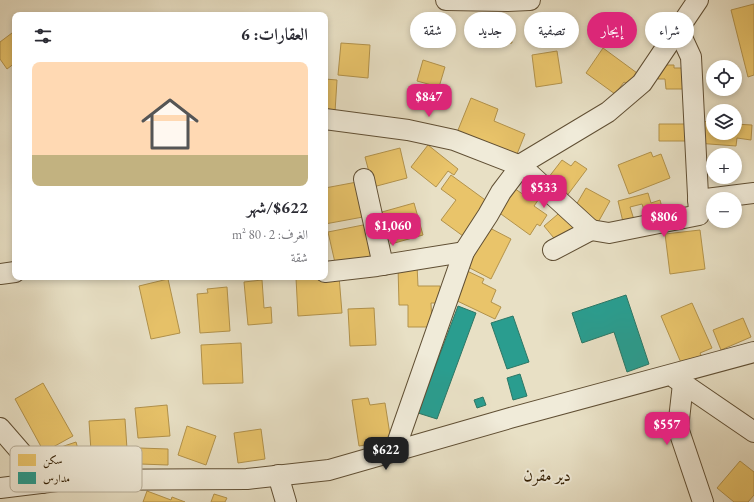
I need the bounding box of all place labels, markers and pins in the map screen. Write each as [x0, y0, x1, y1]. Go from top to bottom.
pin: $847 [405, 84, 453, 118]
pin: $533 [520, 175, 568, 209]
pin: $806 [640, 204, 688, 238]
pin: $1,060 [360, 213, 426, 247]
pin: $557 [643, 412, 691, 446]
pin: $622 [362, 437, 410, 471]

